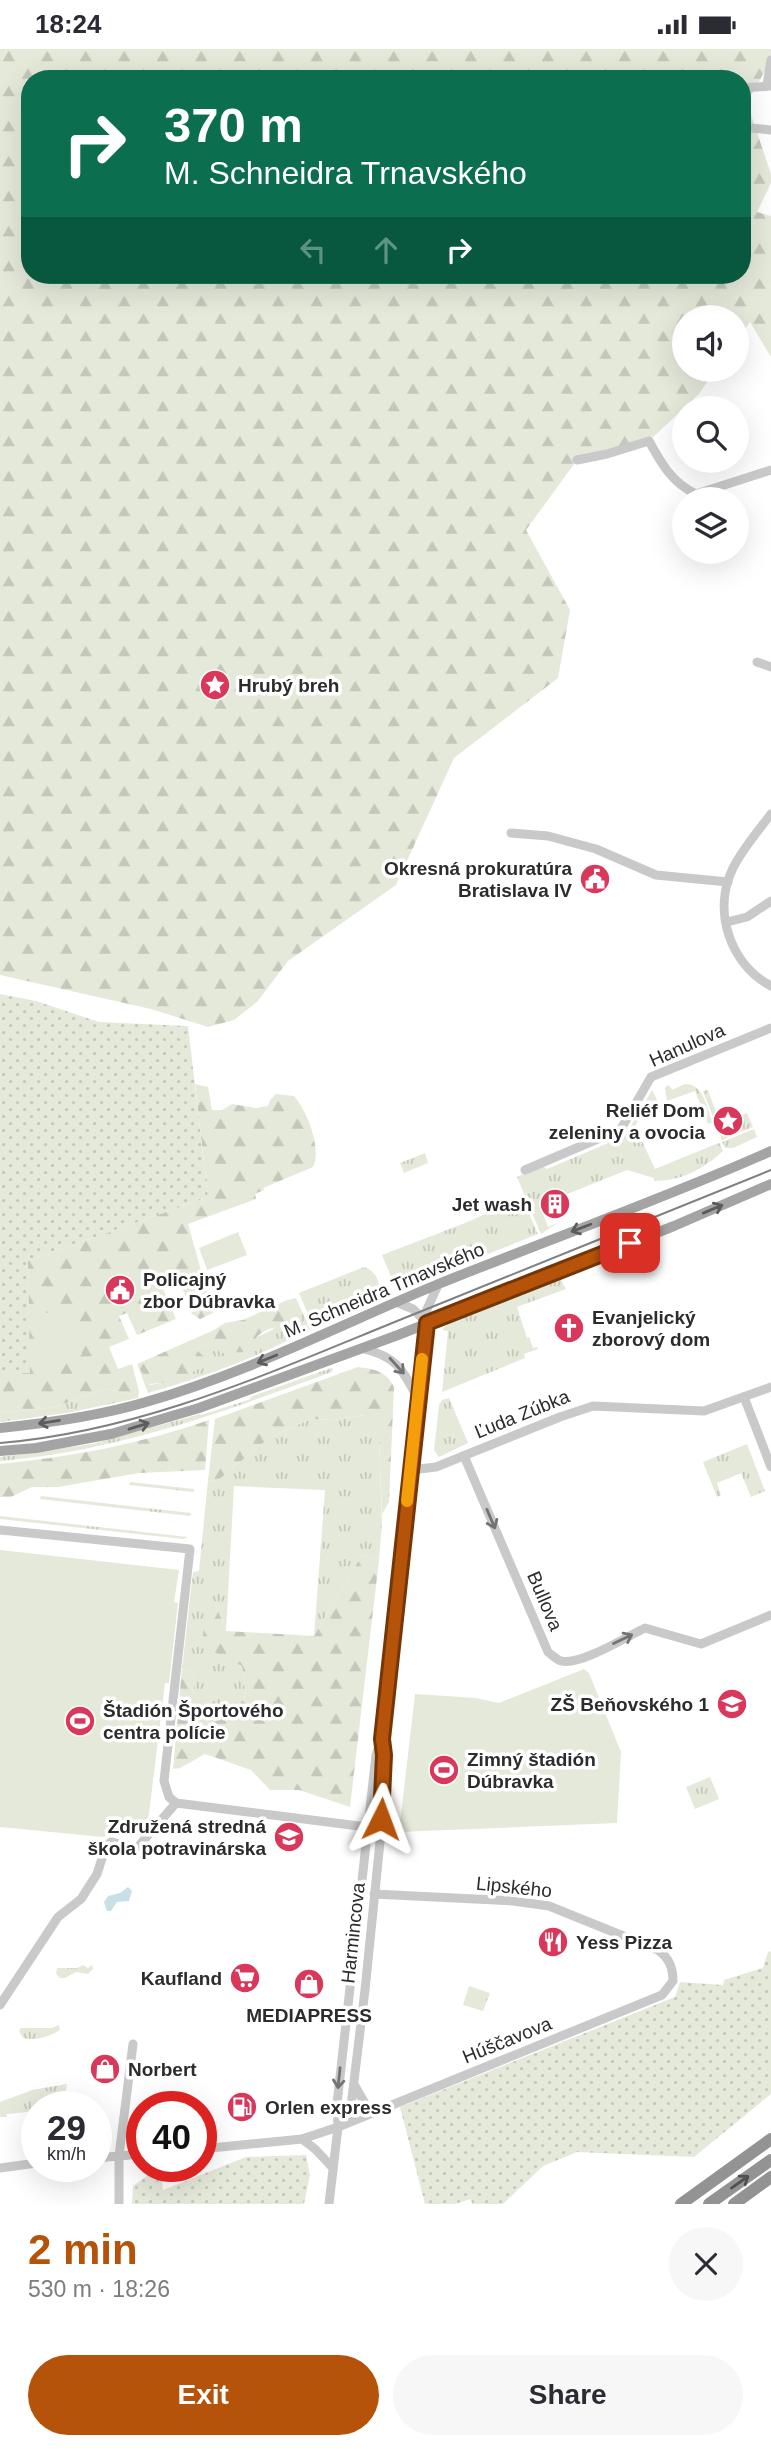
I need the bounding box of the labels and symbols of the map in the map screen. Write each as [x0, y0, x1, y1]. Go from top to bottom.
place icon: Hrubý breh [198, 668, 232, 702]
place label: Hrubý breh [238, 675, 339, 696]
place label: Okresná prokuratúra Bratislava IV [384, 858, 572, 901]
public building icon: Okresná prokuratúra Bratislava IV [578, 862, 612, 896]
street label: Hanulova [646, 1019, 728, 1071]
place label: Reliéf Dom zeleniny a ovocia [549, 1100, 705, 1143]
place icon: Reliéf Dom zeleniny a ovocia [711, 1104, 745, 1138]
building icon: Jet wash [538, 1187, 572, 1221]
place label: Jet wash [452, 1194, 532, 1215]
one-way arrow [702, 1202, 723, 1215]
pin [600, 1213, 660, 1273]
one-way arrow [571, 1222, 592, 1235]
street label: M. Schneidra Trnavského [281, 1238, 487, 1342]
place label: Policajný zbor Dúbravka [143, 1269, 275, 1312]
public building icon: Policajný zbor Dúbravka [103, 1273, 137, 1307]
place label: Evanjelický zborový dom [592, 1307, 710, 1350]
church icon: Evanjelický zborový dom [552, 1311, 586, 1345]
one-way arrow [256, 1353, 278, 1366]
one-way arrow [389, 1357, 405, 1375]
street label: Ľuda Zúbka [472, 1385, 573, 1443]
one-way arrow [38, 1416, 61, 1429]
one-way arrow [128, 1419, 150, 1432]
one-way arrow [485, 1508, 498, 1529]
street label: Bullova [523, 1568, 567, 1634]
one-way arrow [612, 1632, 633, 1645]
school or university icon: ZŠ Beňovského 1 [715, 1687, 749, 1721]
place label: ZŠ Beňovského 1 [551, 1694, 709, 1715]
place label: Štadión Športového centra polície [103, 1700, 284, 1743]
sports icon: Štadión Športového centra polície [63, 1704, 97, 1738]
place label: Zimný štadión Dúbravka [467, 1749, 596, 1792]
sports icon: Zimný štadión Dúbravka [427, 1753, 461, 1787]
position arrow [344, 1782, 418, 1856]
place label: Združená stredná škola potravinárska [88, 1816, 266, 1859]
school or university icon: Združená stredná škola potravinárska [272, 1820, 306, 1854]
street label: Lipského [475, 1873, 553, 1901]
street label: Harmincova [337, 1881, 369, 1985]
restaurant icon: Yess Pizza [536, 1925, 570, 1959]
place label: Yess Pizza [576, 1932, 673, 1953]
supermarket icon: Kaufland [228, 1961, 262, 1995]
shop icon: MEDIAPRESS [292, 1967, 326, 2001]
place label: Kaufland [141, 1968, 222, 1989]
place label: MEDIAPRESS [246, 2005, 372, 2026]
street label: Húščavova [459, 2013, 555, 2067]
shop icon: Norbert [88, 2052, 122, 2086]
place label: Norbert [128, 2059, 197, 2080]
one-way arrow [333, 2067, 346, 2089]
fuel station icon: Orlen express [225, 2090, 259, 2124]
speed limit sign: 40 [126, 2091, 217, 2182]
place label: Orlen express [265, 2097, 392, 2118]
one-way arrow [730, 2175, 749, 2189]

